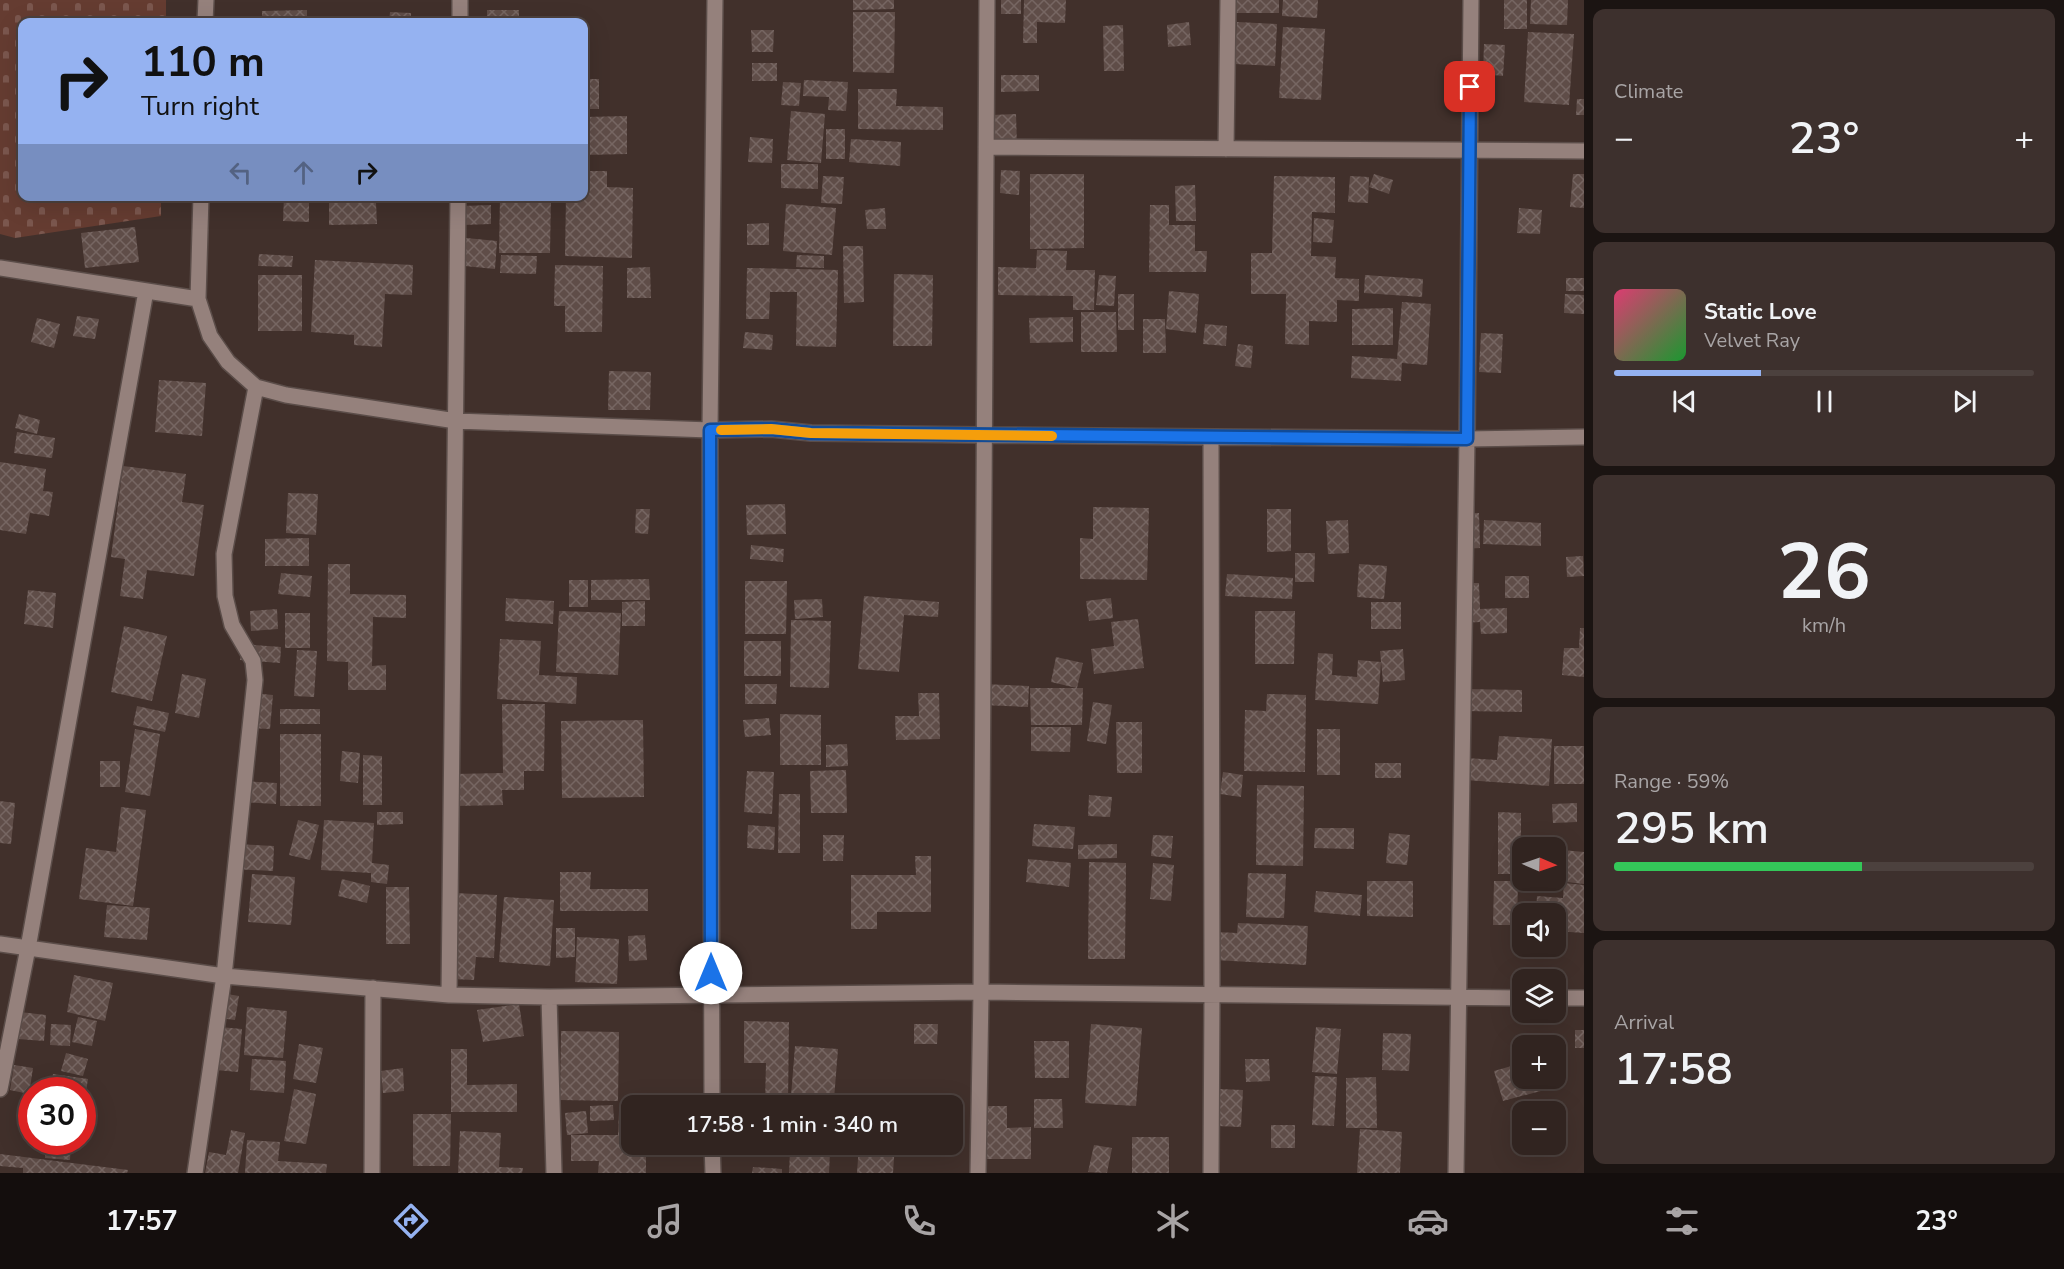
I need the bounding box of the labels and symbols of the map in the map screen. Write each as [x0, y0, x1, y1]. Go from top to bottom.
pin [1444, 61, 1495, 112]
north arrow [1512, 837, 1566, 891]
position arrow [679, 941, 743, 1005]
speed limit sign: 30 [18, 1077, 96, 1155]

